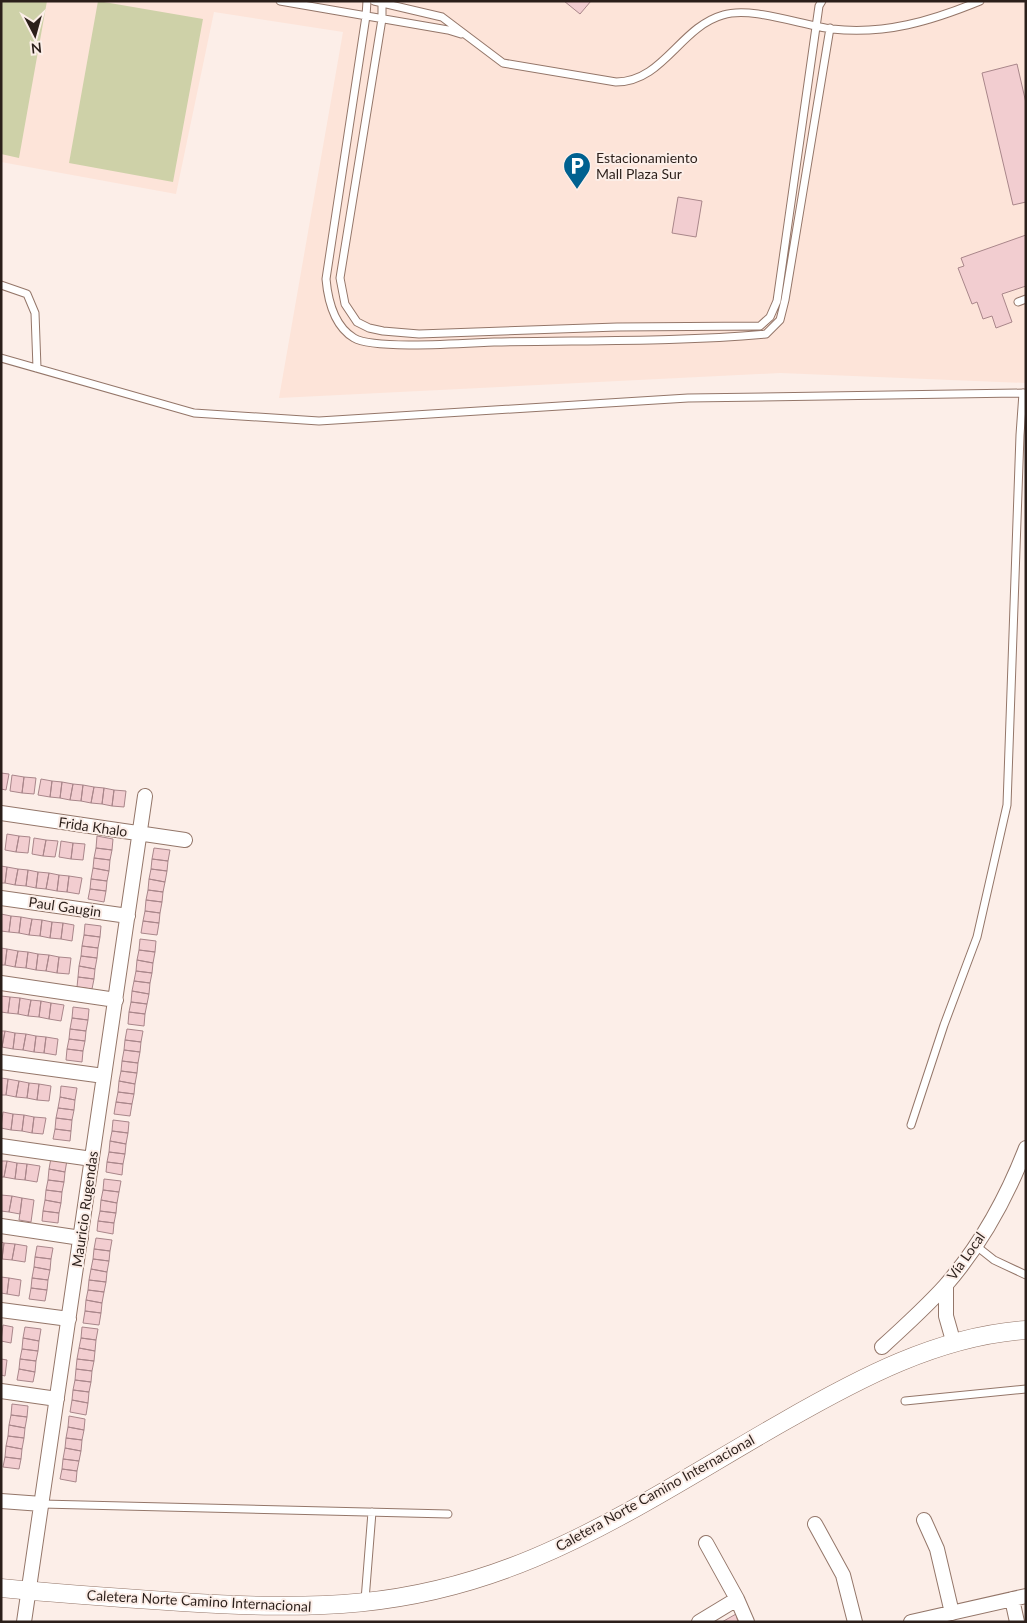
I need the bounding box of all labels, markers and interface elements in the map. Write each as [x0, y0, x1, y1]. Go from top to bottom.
north arrow [10, 10, 60, 60]
text: N [30, 39, 43, 57]
place label: Estacionamiento Mall Plaza Sur [596, 149, 698, 182]
parking icon: Estacionamiento Mall Plaza Sur [562, 151, 592, 190]
street label: Frida Khalo [57, 813, 129, 840]
street label: Paul Gaugin [28, 893, 103, 920]
street label: Mauricio Rugendas [68, 1150, 101, 1268]
street label: Vía Local [943, 1228, 988, 1283]
street label: Caletera Norte Camino Internacional [552, 1431, 757, 1554]
street label: Caletera Norte Camino Internacional [86, 1586, 312, 1615]

